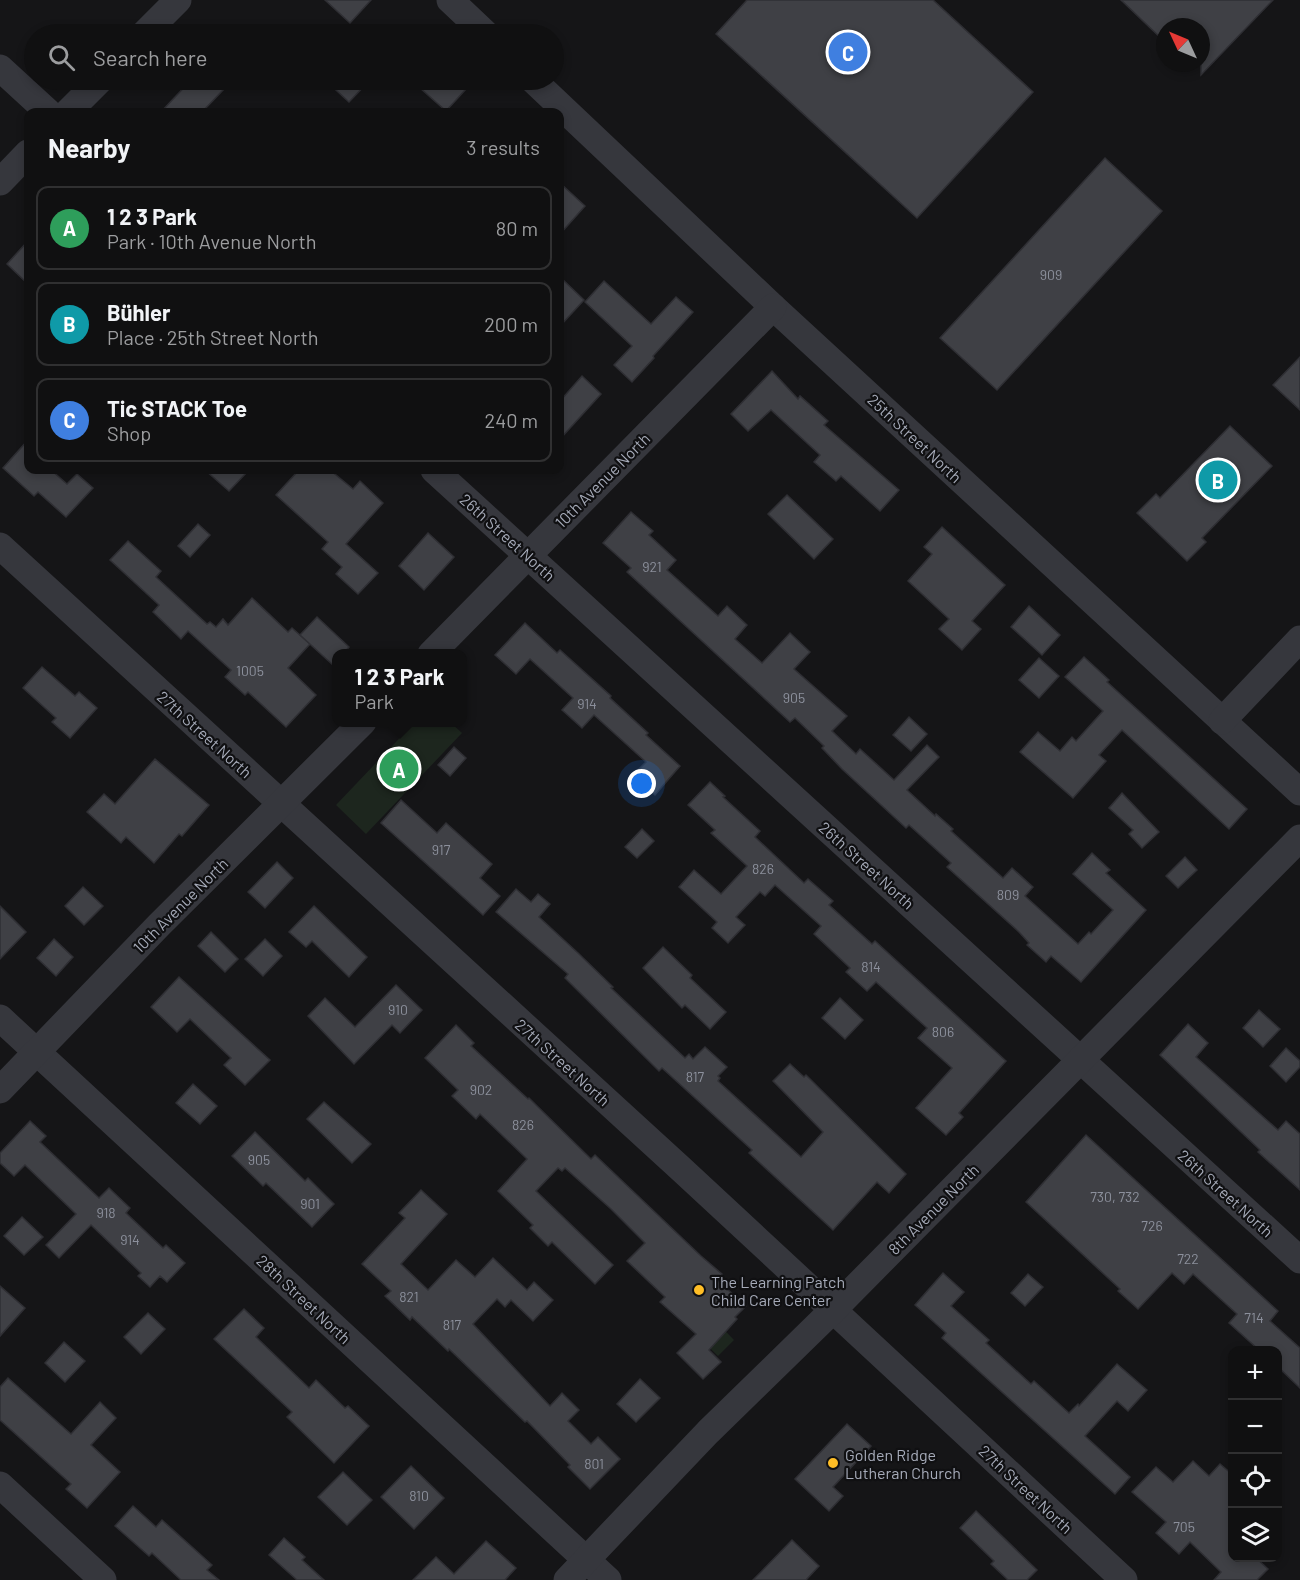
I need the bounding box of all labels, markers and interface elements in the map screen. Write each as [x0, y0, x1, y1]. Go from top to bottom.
north arrow [1156, 18, 1210, 72]
search box [24, 24, 564, 90]
pin: C [828, 29, 868, 74]
icon: search [45, 41, 78, 74]
text: Search here [93, 44, 207, 70]
text: Nearby [48, 132, 130, 163]
text: 3 results [466, 135, 540, 159]
text: 1 2 3 Park [107, 203, 197, 229]
text: A [63, 216, 76, 240]
text: 80 m [496, 216, 538, 240]
text: Park · 10th Avenue North [107, 229, 316, 253]
house number: 909 [1040, 266, 1062, 283]
text: Bühler [107, 299, 170, 325]
text: B [63, 312, 76, 336]
text: 200 m [484, 312, 538, 336]
text: Place · 25th Street North [107, 325, 319, 349]
street label: 25th Street North [864, 390, 966, 486]
text: Tic STACK Toe [107, 395, 247, 421]
text: C [63, 408, 76, 432]
text: 240 m [484, 408, 538, 432]
text: Shop [107, 421, 151, 445]
street label: 10th Avenue North [551, 429, 653, 531]
pin: B [1198, 458, 1238, 502]
street label: 26th Street North [457, 489, 559, 585]
house number: 921 [642, 558, 662, 575]
popup [332, 649, 467, 727]
house number: 1005 [236, 662, 264, 679]
text: 1 2 3 Park [355, 663, 444, 689]
street label: 27th Street North [154, 687, 256, 781]
text: Park [355, 689, 394, 713]
house number: 905 [783, 689, 805, 706]
house number: 914 [577, 695, 597, 712]
pin: A [380, 746, 418, 792]
your location [627, 769, 656, 798]
street label: 26th Street North [816, 817, 918, 913]
house number: 917 [432, 841, 451, 858]
street label: 10th Avenue North [129, 854, 231, 956]
house number: 826 [752, 860, 774, 877]
house number: 809 [997, 886, 1019, 903]
house number: 814 [861, 958, 881, 975]
house number: 910 [388, 1001, 408, 1018]
street label: 27th Street North [512, 1015, 614, 1109]
house number: 806 [932, 1023, 954, 1040]
house number: 817 [686, 1068, 705, 1085]
house number: 902 [470, 1081, 492, 1098]
house number: 826 [512, 1116, 534, 1133]
street label: 26th Street North [1175, 1145, 1277, 1241]
house number: 905 [248, 1151, 270, 1168]
street label: 8th Avenue North [884, 1160, 982, 1258]
house number: 730, 732 [1090, 1188, 1140, 1205]
house number: 901 [300, 1195, 320, 1212]
house number: 918 [96, 1204, 116, 1221]
house number: 726 [1141, 1217, 1163, 1234]
house number: 914 [120, 1231, 140, 1248]
house number: 722 [1177, 1250, 1199, 1267]
street label: 28th Street North [253, 1251, 355, 1347]
place label: The Learning Patch Child Care Center [711, 1272, 845, 1309]
marker: The Learning Patch Child Care Center [692, 1283, 706, 1297]
house number: 821 [399, 1288, 419, 1305]
house number: 714 [1244, 1309, 1264, 1326]
house number: 817 [443, 1316, 462, 1333]
map controls [1228, 1346, 1282, 1562]
button: + [1228, 1346, 1282, 1400]
button: − [1228, 1400, 1282, 1454]
street label: 27th Street North [975, 1441, 1077, 1537]
place label: Golden Ridge Lutheran Church [845, 1445, 961, 1482]
button: locate [1228, 1454, 1282, 1508]
house number: 801 [584, 1455, 604, 1472]
marker: Golden Ridge Lutheran Church [826, 1456, 840, 1470]
house number: 810 [409, 1487, 429, 1504]
button: layers [1228, 1508, 1282, 1562]
house number: 705 [1173, 1518, 1195, 1535]

